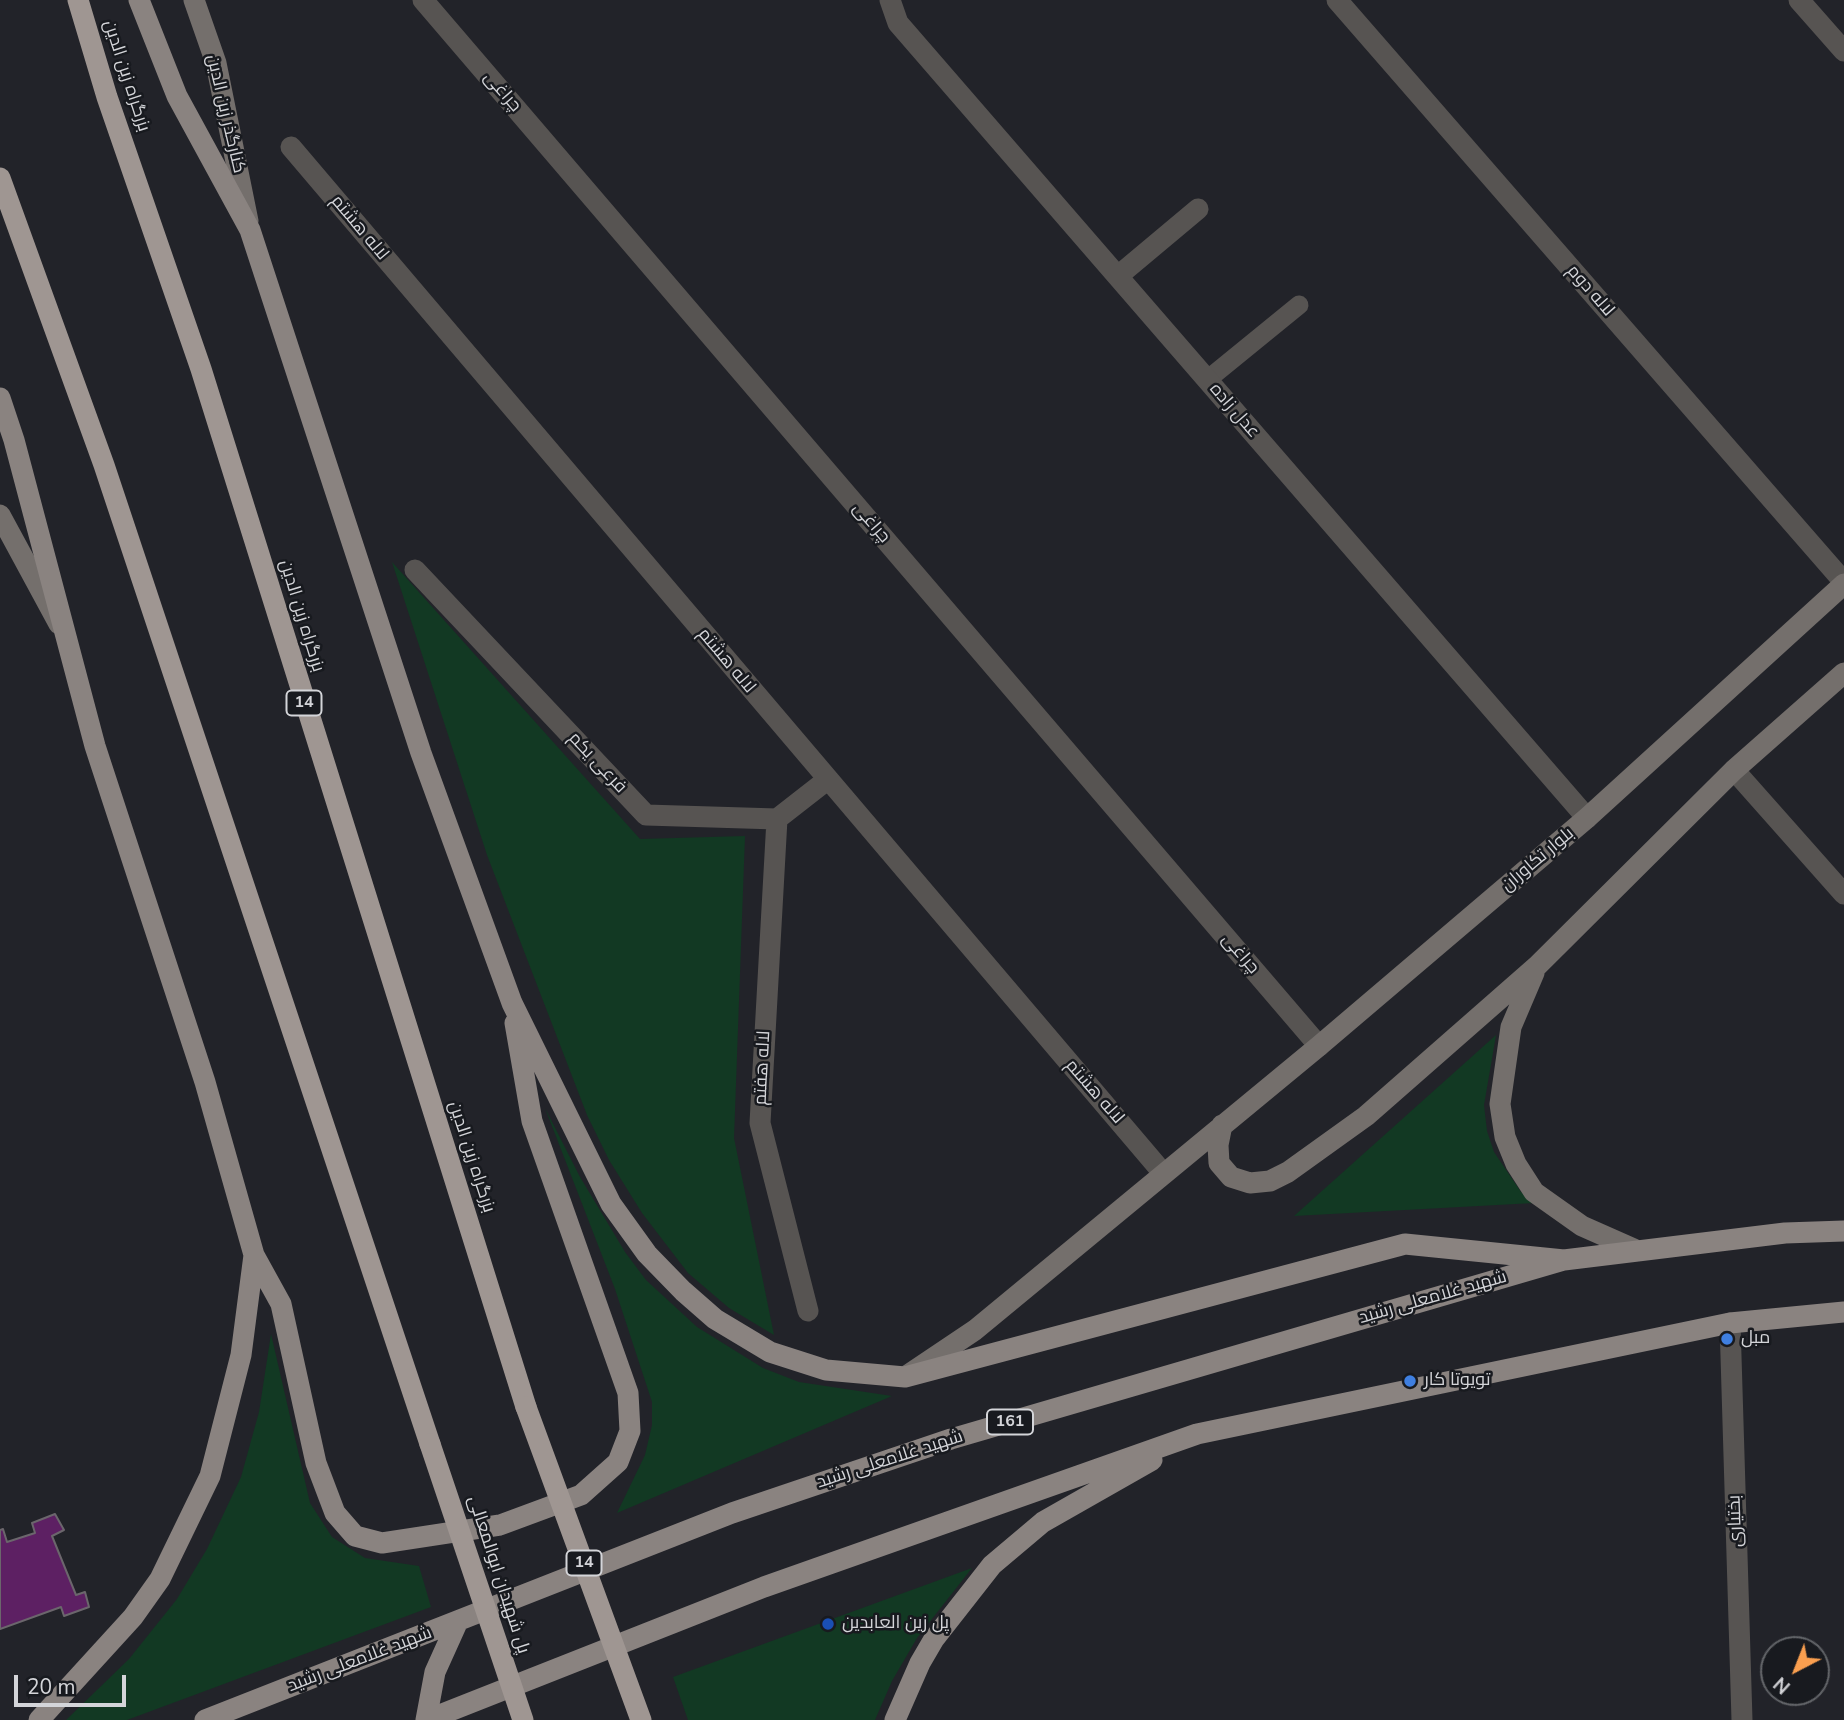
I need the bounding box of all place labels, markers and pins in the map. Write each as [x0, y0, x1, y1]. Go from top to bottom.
place label: مبل [1741, 1328, 1770, 1350]
marker: مبل [1719, 1331, 1735, 1347]
place label: تویوتا کار [1424, 1370, 1490, 1392]
marker: تویوتا کار [1402, 1373, 1418, 1389]
place label: پل زین العابدین [842, 1613, 949, 1635]
marker: پل زین العابدین [820, 1616, 836, 1632]

